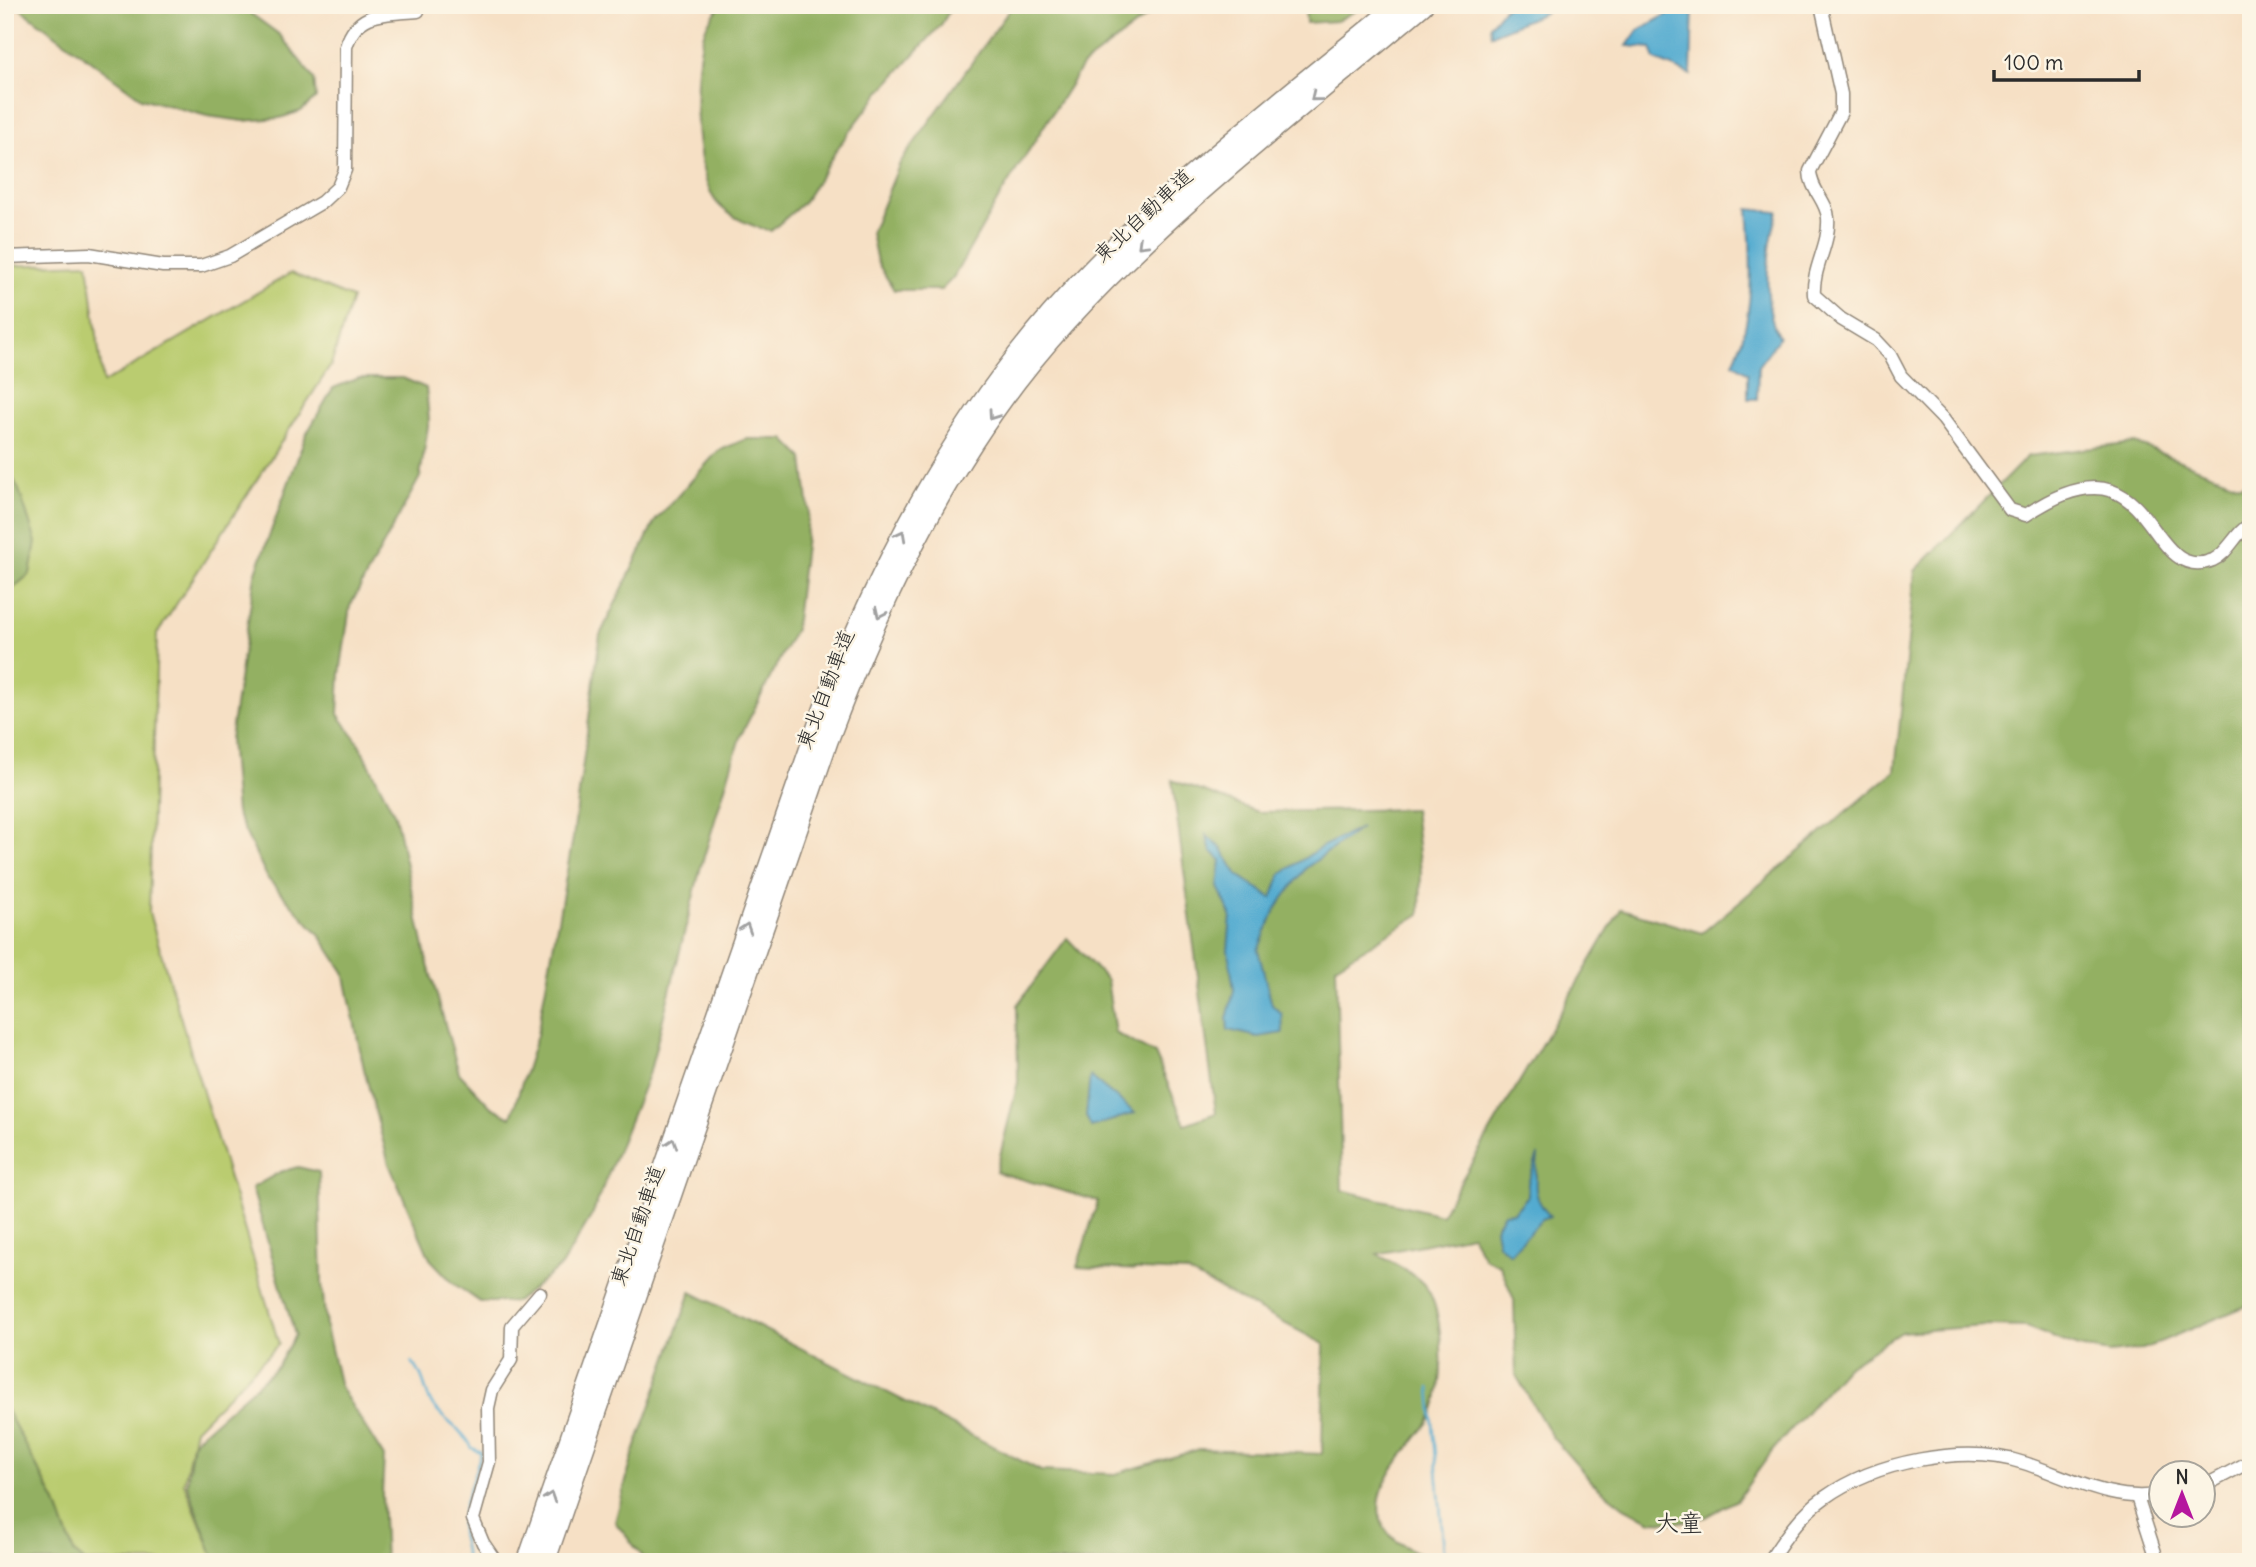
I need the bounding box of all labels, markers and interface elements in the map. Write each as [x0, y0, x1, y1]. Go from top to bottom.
scale bar [1994, 38, 2139, 82]
text: 100 m [2004, 49, 2063, 76]
one-way arrow [1311, 88, 1323, 101]
street label: 東北自動車道 [1088, 162, 1198, 268]
one-way arrow [1137, 235, 1150, 248]
one-way arrow [989, 407, 1001, 420]
one-way arrow [893, 529, 906, 542]
one-way arrow [874, 605, 888, 618]
street label: 東北自動車道 [790, 625, 860, 753]
one-way arrow [738, 923, 752, 935]
one-way arrow [664, 1138, 678, 1150]
street label: 東北自動車道 [604, 1161, 670, 1289]
north arrow [2148, 1458, 2218, 1528]
text: N [2175, 1465, 2189, 1489]
one-way arrow [542, 1492, 556, 1504]
district label: 大童 [1655, 1507, 1703, 1537]

